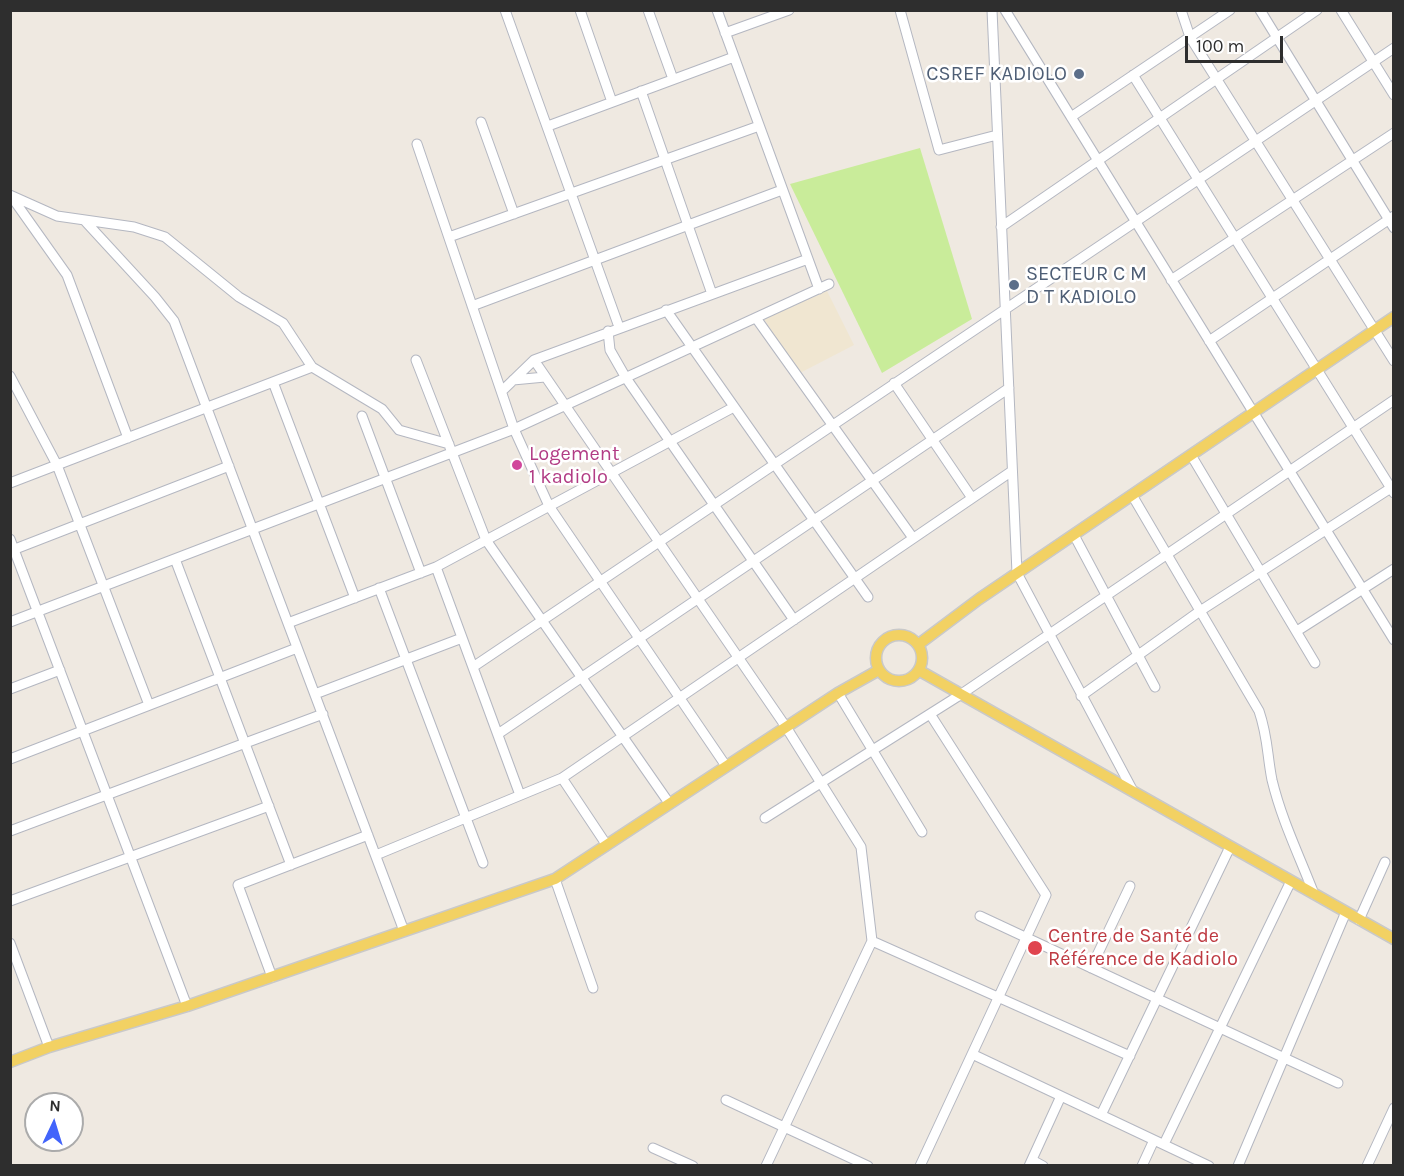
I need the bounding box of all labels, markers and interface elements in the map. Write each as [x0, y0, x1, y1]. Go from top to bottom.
scale bar [1188, 24, 1286, 62]
text: 100 m [1196, 35, 1244, 57]
place label: CSREF KADIOLO [926, 62, 1067, 86]
marker: CSREF KADIOLO [1072, 67, 1086, 81]
place label: SECTEUR C M D T KADIOLO [1026, 262, 1147, 309]
marker: SECTEUR C M D T KADIOLO [1007, 278, 1021, 292]
place label: Logement 1 kadiolo [529, 442, 619, 489]
marker: Logement 1 kadiolo [510, 458, 524, 472]
place label: Centre de Santé de Référence de Kadiolo [1048, 924, 1238, 971]
marker: Centre de Santé de Référence de Kadiolo [1026, 939, 1044, 957]
north arrow [24, 1092, 84, 1152]
text: N [49, 1096, 62, 1115]

